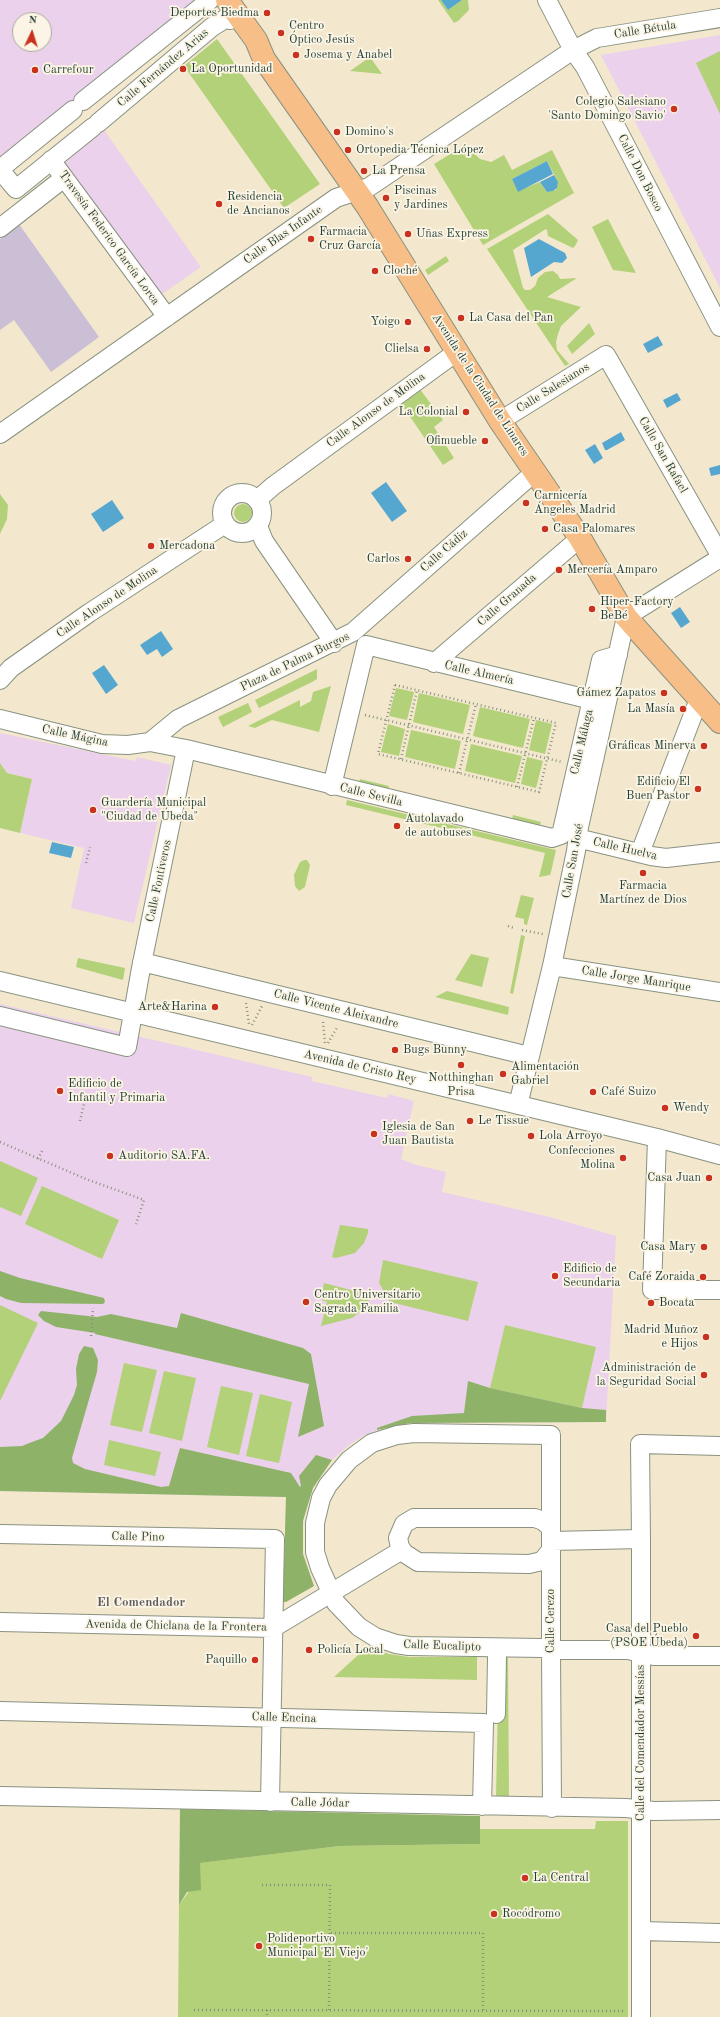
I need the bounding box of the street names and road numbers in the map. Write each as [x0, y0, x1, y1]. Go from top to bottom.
street label: Calle Bétula [613, 18, 677, 42]
street label: Calle Fernández Arias [114, 26, 212, 110]
street label: Calle Don Bosco [614, 132, 666, 214]
street label: Travesía Federico García Lorca [55, 168, 163, 308]
street label: Calle Blas Infante [241, 203, 325, 267]
street label: Avenida de la Ciudad de Linares [429, 311, 531, 459]
street label: Calle Salesianos [514, 360, 592, 416]
street label: Calle Alonso de Molina [324, 369, 428, 451]
street label: Calle San Rafael [635, 414, 691, 496]
street label: Calle Cádiz [417, 527, 471, 575]
street label: Calle Alonso de Molina [54, 563, 160, 641]
street label: Calle Granada [475, 570, 539, 630]
street label: Plaza de Palma Burgos [238, 629, 352, 695]
street label: Calle Almería [443, 658, 515, 688]
street label: Calle Málaga [567, 708, 597, 776]
street label: Calle Mágina [41, 722, 109, 750]
street label: Calle Sevilla [338, 780, 404, 810]
street label: Calle San José [559, 822, 587, 900]
street label: Calle Huelva [591, 835, 659, 863]
street label: Calle Fontiveros [143, 839, 175, 923]
street label: Calle Jorge Manrique [580, 963, 692, 995]
street label: Calle Vicente Aleixandre [272, 987, 400, 1031]
street label: Avenida de Cristo Rey [302, 1047, 418, 1087]
street label: Calle Pino [111, 1529, 165, 1545]
street label: Calle Cerezo [544, 1589, 558, 1653]
street label: Avenida de Chiclana de la Frontera [85, 1617, 267, 1635]
street label: Calle Eucalipto [403, 1637, 481, 1655]
street label: Calle del Comendador Messías [634, 1665, 648, 1821]
street label: Calle Encina [251, 1710, 317, 1726]
street label: Calle Jódar [290, 1795, 350, 1811]

